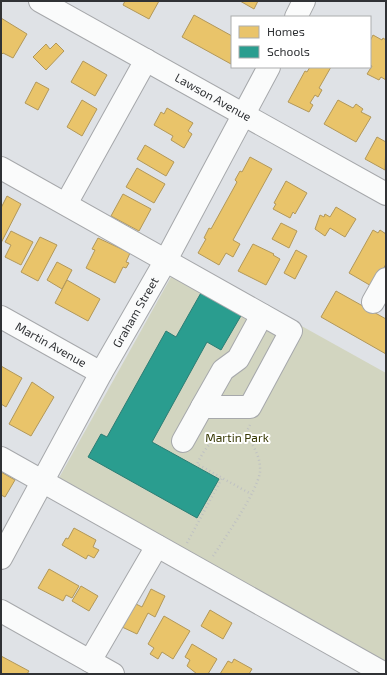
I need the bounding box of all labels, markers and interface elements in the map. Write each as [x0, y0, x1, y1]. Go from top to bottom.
legend [231, 16, 371, 68]
text: Homes [267, 24, 305, 38]
text: Schools [267, 44, 310, 58]
street label: Lawson Avenue [173, 70, 254, 123]
street label: Graham Street [109, 274, 161, 350]
street label: Martin Avenue [13, 319, 89, 369]
park label: Martin Park [205, 430, 269, 444]

